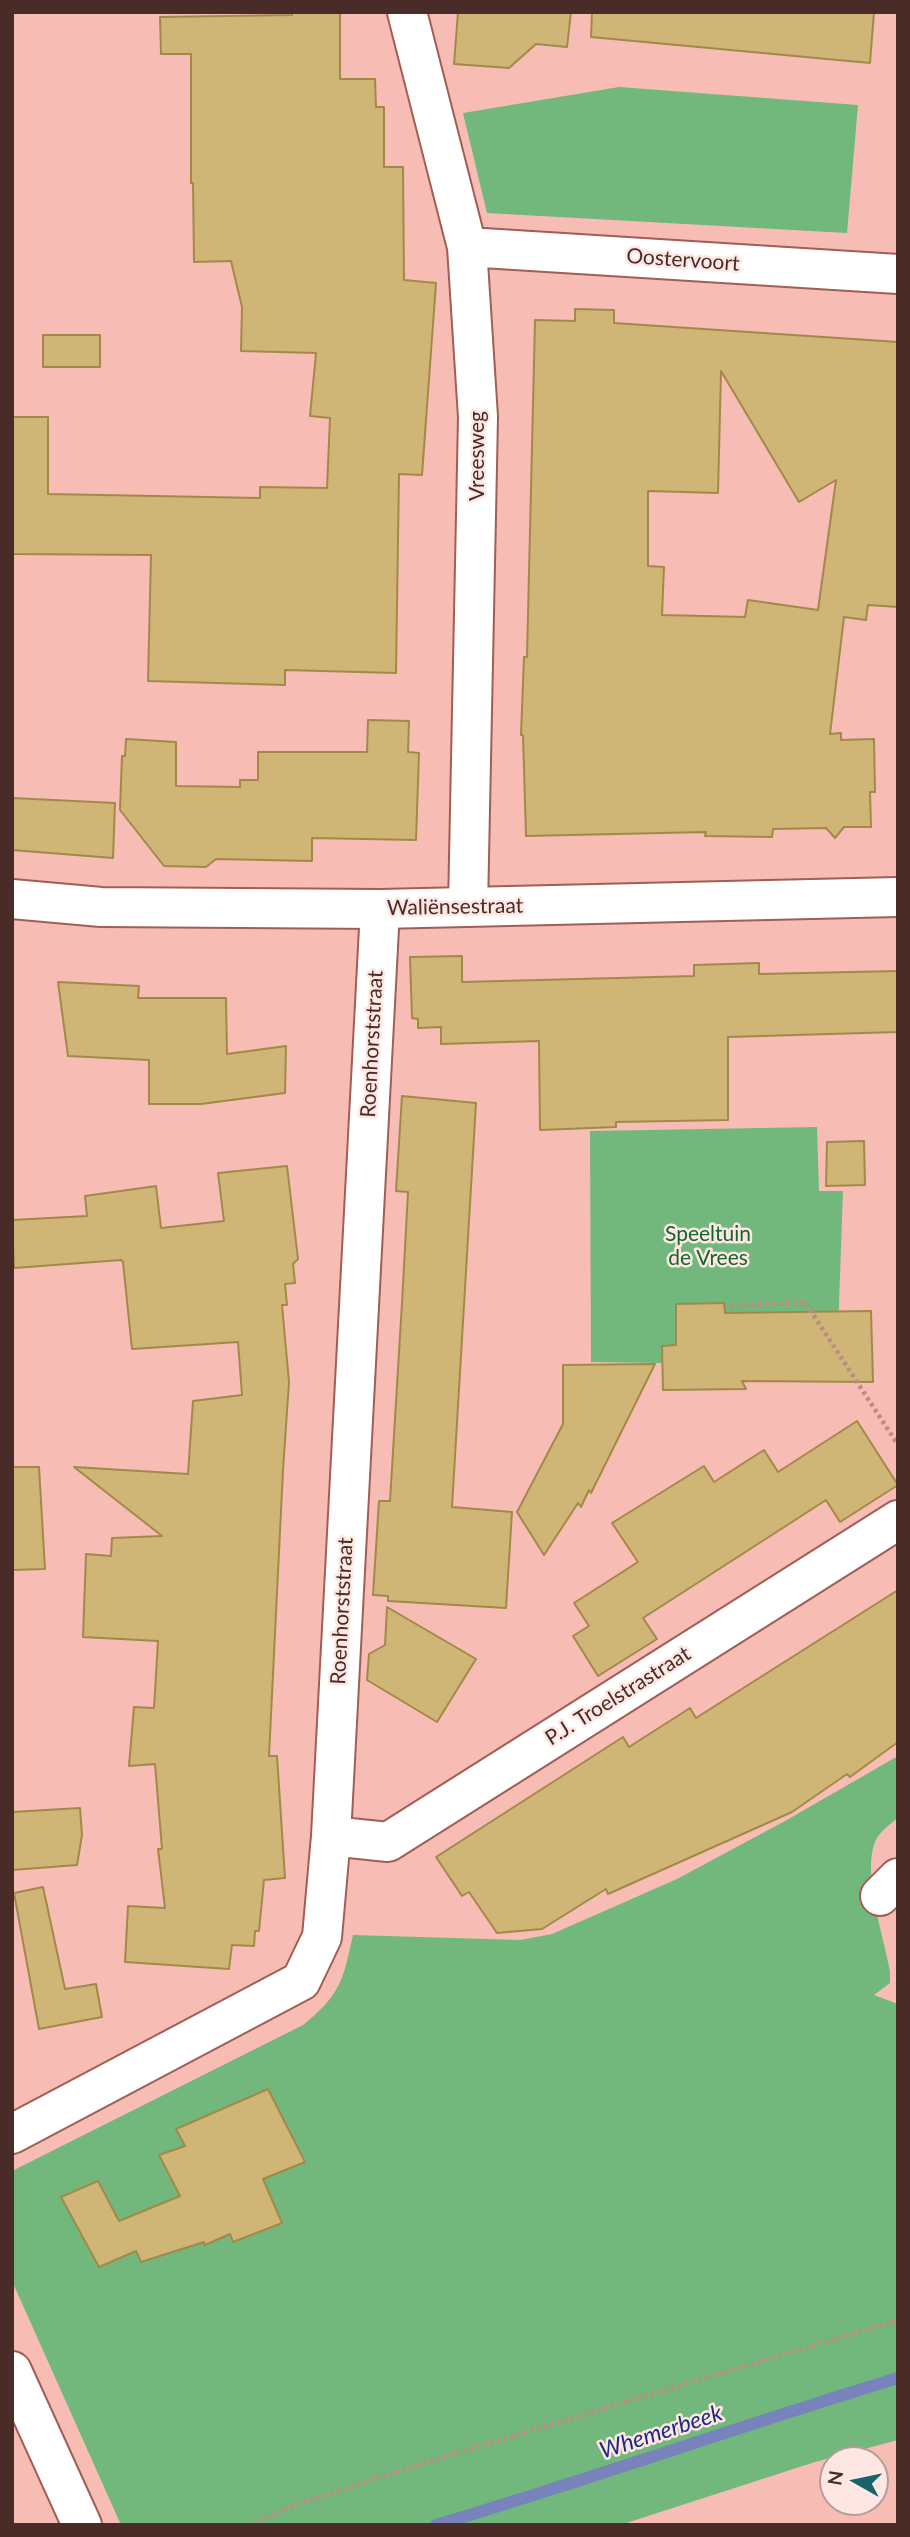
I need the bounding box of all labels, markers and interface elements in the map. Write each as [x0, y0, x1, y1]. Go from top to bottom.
street label: Oostervoort [626, 243, 740, 277]
street label: Vreesweg [464, 411, 490, 501]
street label: Waliënsestraat [387, 893, 523, 921]
street label: Roenhorststraat [356, 970, 388, 1118]
park label: Speeltuin de Vrees [665, 1221, 751, 1271]
street label: Roenhorststraat [326, 1537, 358, 1685]
street label: P.J. Troelstrastraat [541, 1641, 695, 1751]
water label: Whemerbeek [596, 2399, 726, 2465]
north arrow [819, 2446, 889, 2516]
text: N [822, 2469, 847, 2487]

